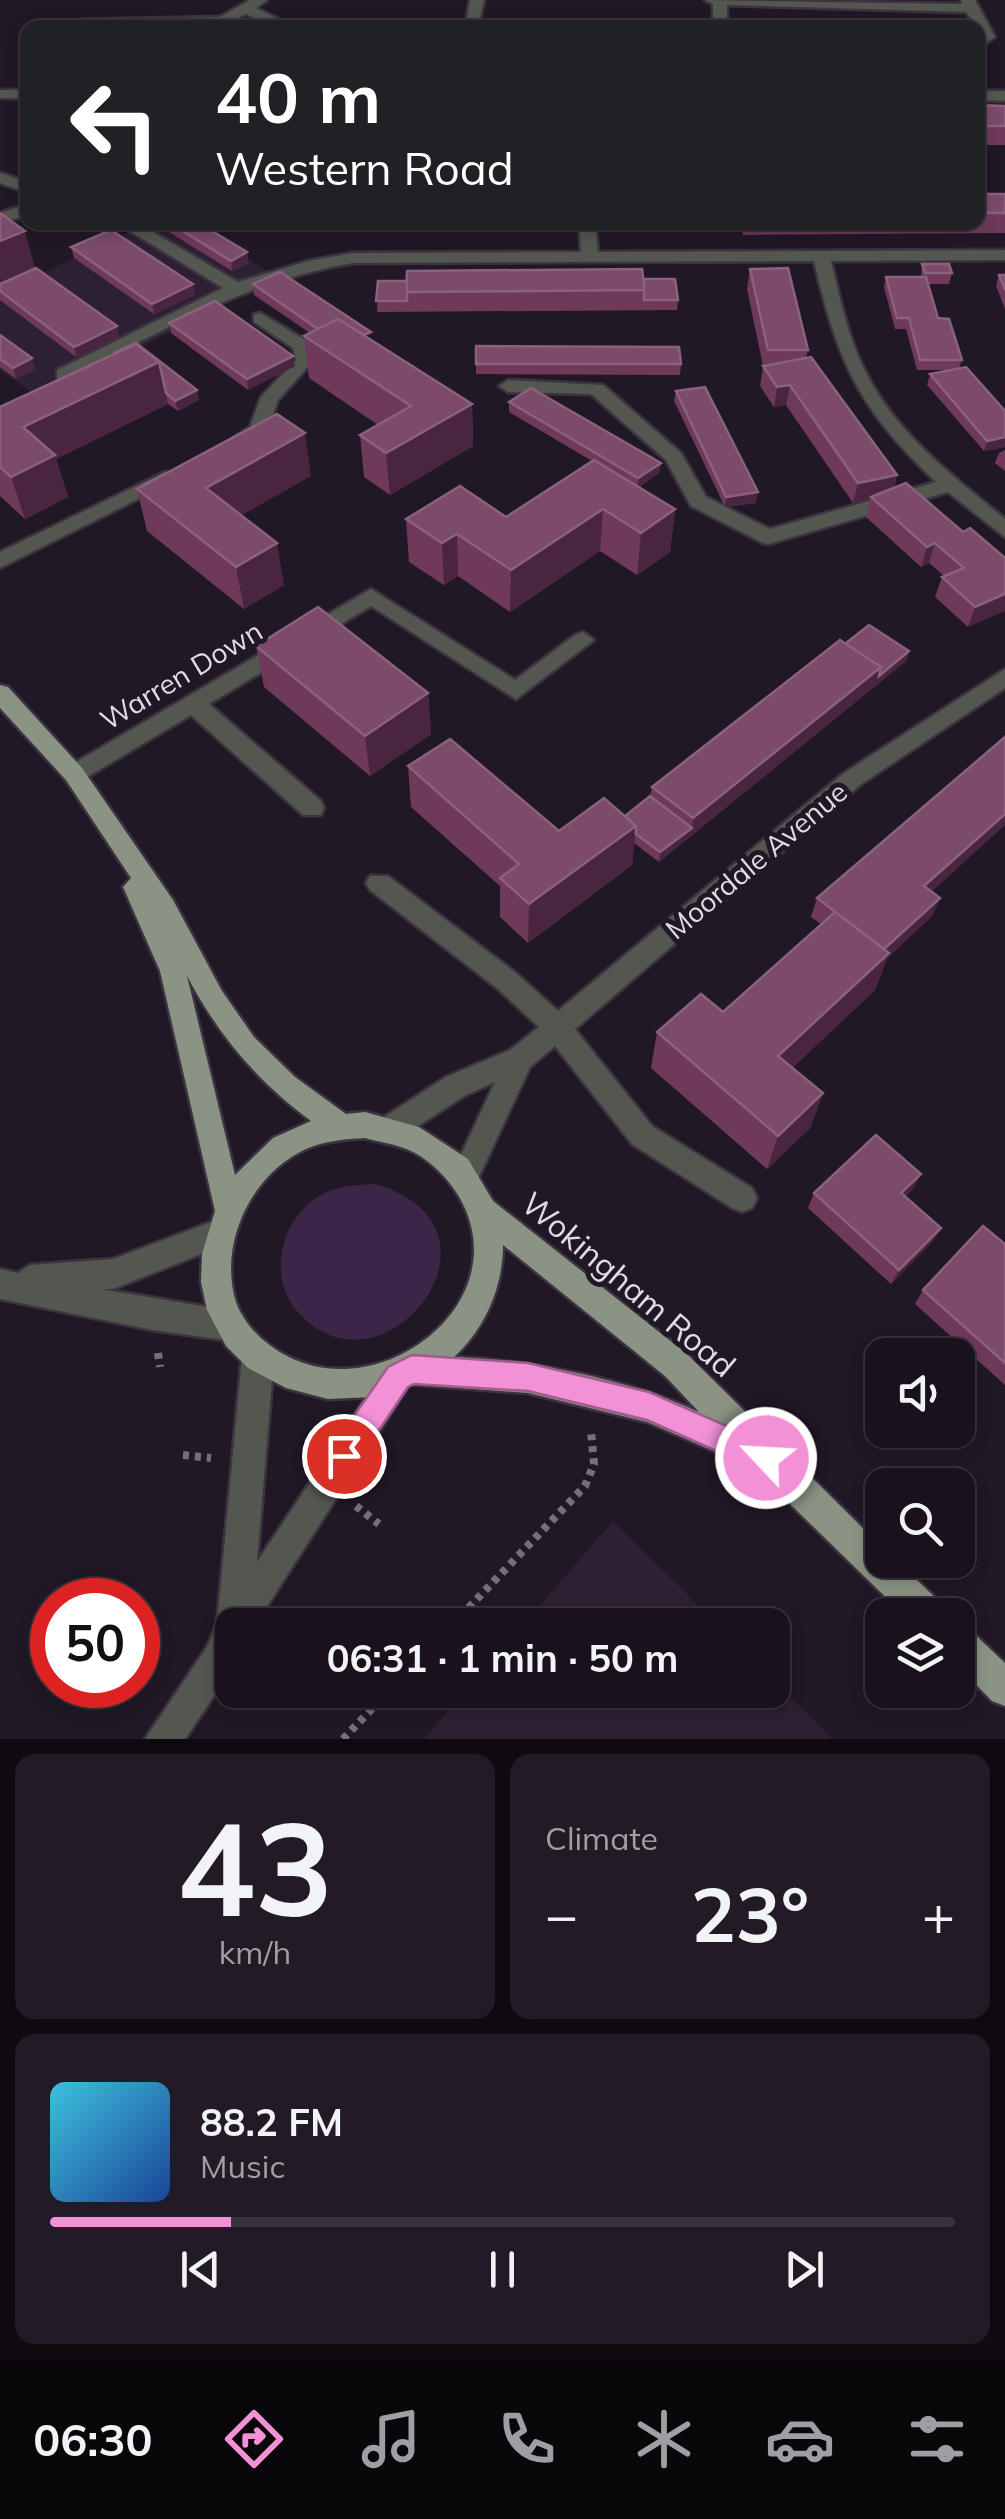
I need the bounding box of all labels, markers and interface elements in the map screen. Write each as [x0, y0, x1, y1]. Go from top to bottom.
text: 40 m [215, 53, 381, 141]
icon: left [50, 60, 180, 190]
text: Western Road [215, 140, 514, 196]
street label: Warren Down [94, 613, 268, 737]
street label: Moordale Avenue [658, 774, 854, 946]
street label: Wokingham Road [514, 1183, 744, 1385]
map controls [865, 1338, 975, 1708]
button: sound [865, 1338, 975, 1448]
position arrow [714, 1406, 818, 1510]
pin [302, 1414, 387, 1499]
icon: arrive [317, 1429, 372, 1484]
button: search [865, 1468, 975, 1578]
speed limit sign: 50 [30, 1578, 160, 1708]
button: layers [865, 1598, 975, 1708]
text: 06:31 · 1 min · 50 m [327, 1634, 678, 1682]
text: 43 [177, 1785, 333, 1949]
text: Climate [545, 1818, 658, 1858]
text: 23° [691, 1867, 809, 1961]
text: − [545, 1880, 578, 1949]
text: + [922, 1880, 955, 1949]
text: km/h [219, 1932, 291, 1972]
text: 88.2 FM [200, 2098, 343, 2146]
text: Music [200, 2146, 285, 2186]
icon: previous [173, 2242, 228, 2297]
icon: pause [475, 2242, 530, 2297]
icon: next [777, 2242, 832, 2297]
icon: directions [219, 2404, 289, 2474]
icon: music [356, 2404, 426, 2474]
icon: phone [492, 2404, 562, 2474]
icon: climate [629, 2404, 699, 2474]
icon: car [765, 2404, 835, 2474]
icon: filters [902, 2404, 972, 2474]
text: 06:30 [33, 2411, 152, 2467]

